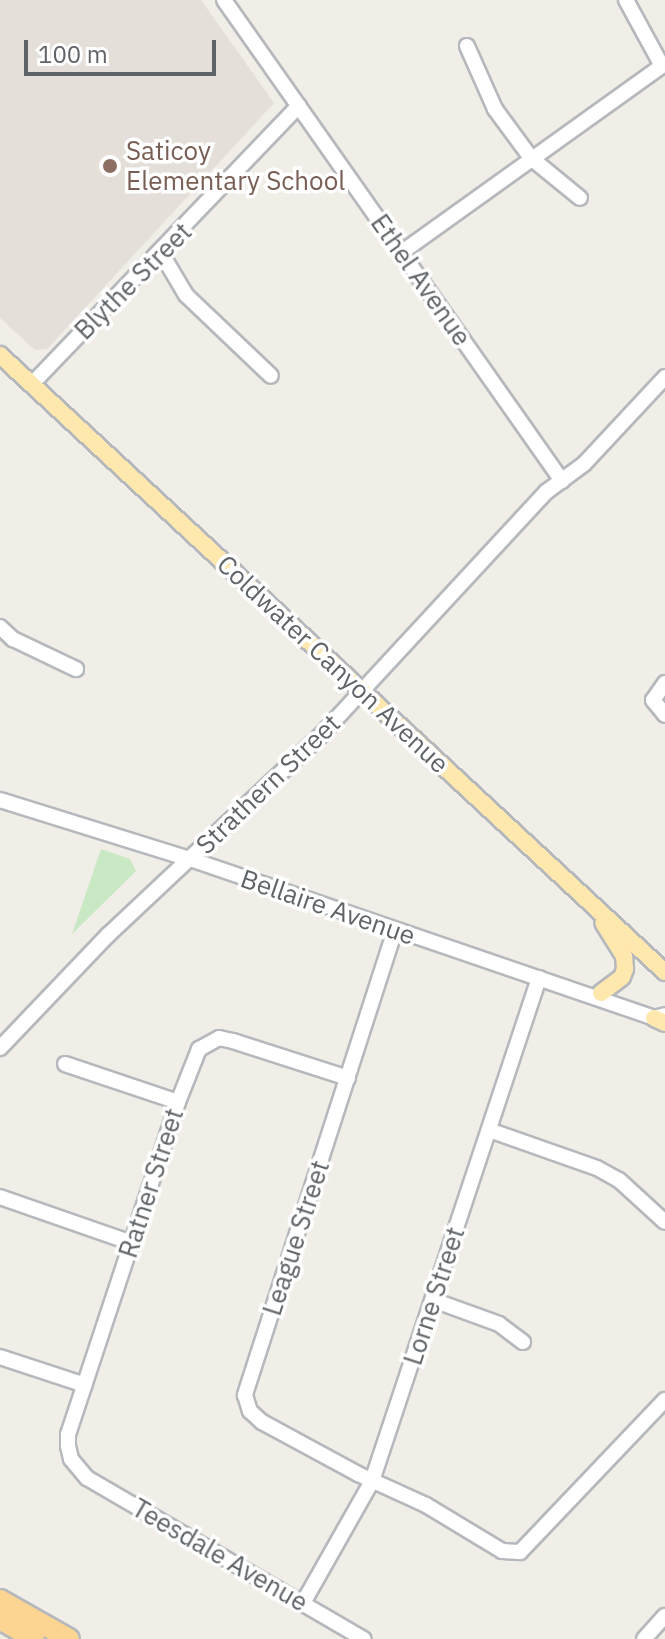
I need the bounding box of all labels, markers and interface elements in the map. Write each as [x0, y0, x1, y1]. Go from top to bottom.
scale bar [28, 24, 220, 74]
text: 100 m [38, 38, 108, 70]
place label: Saticoy Elementary School [126, 135, 345, 196]
marker: Saticoy Elementary School [101, 157, 119, 175]
street label: Ethel Avenue [364, 208, 478, 352]
street label: Blythe Street [68, 216, 198, 346]
street label: Coldwater Canyon Avenue [211, 549, 455, 779]
street label: Strathern Street [190, 708, 346, 860]
street label: Bellaire Avenue [237, 863, 419, 951]
street label: Ratner Street [112, 1104, 190, 1262]
street label: League Street [256, 1157, 336, 1319]
street label: Lorne Street [397, 1223, 471, 1369]
street label: Teesdale Avenue [127, 1492, 313, 1618]

